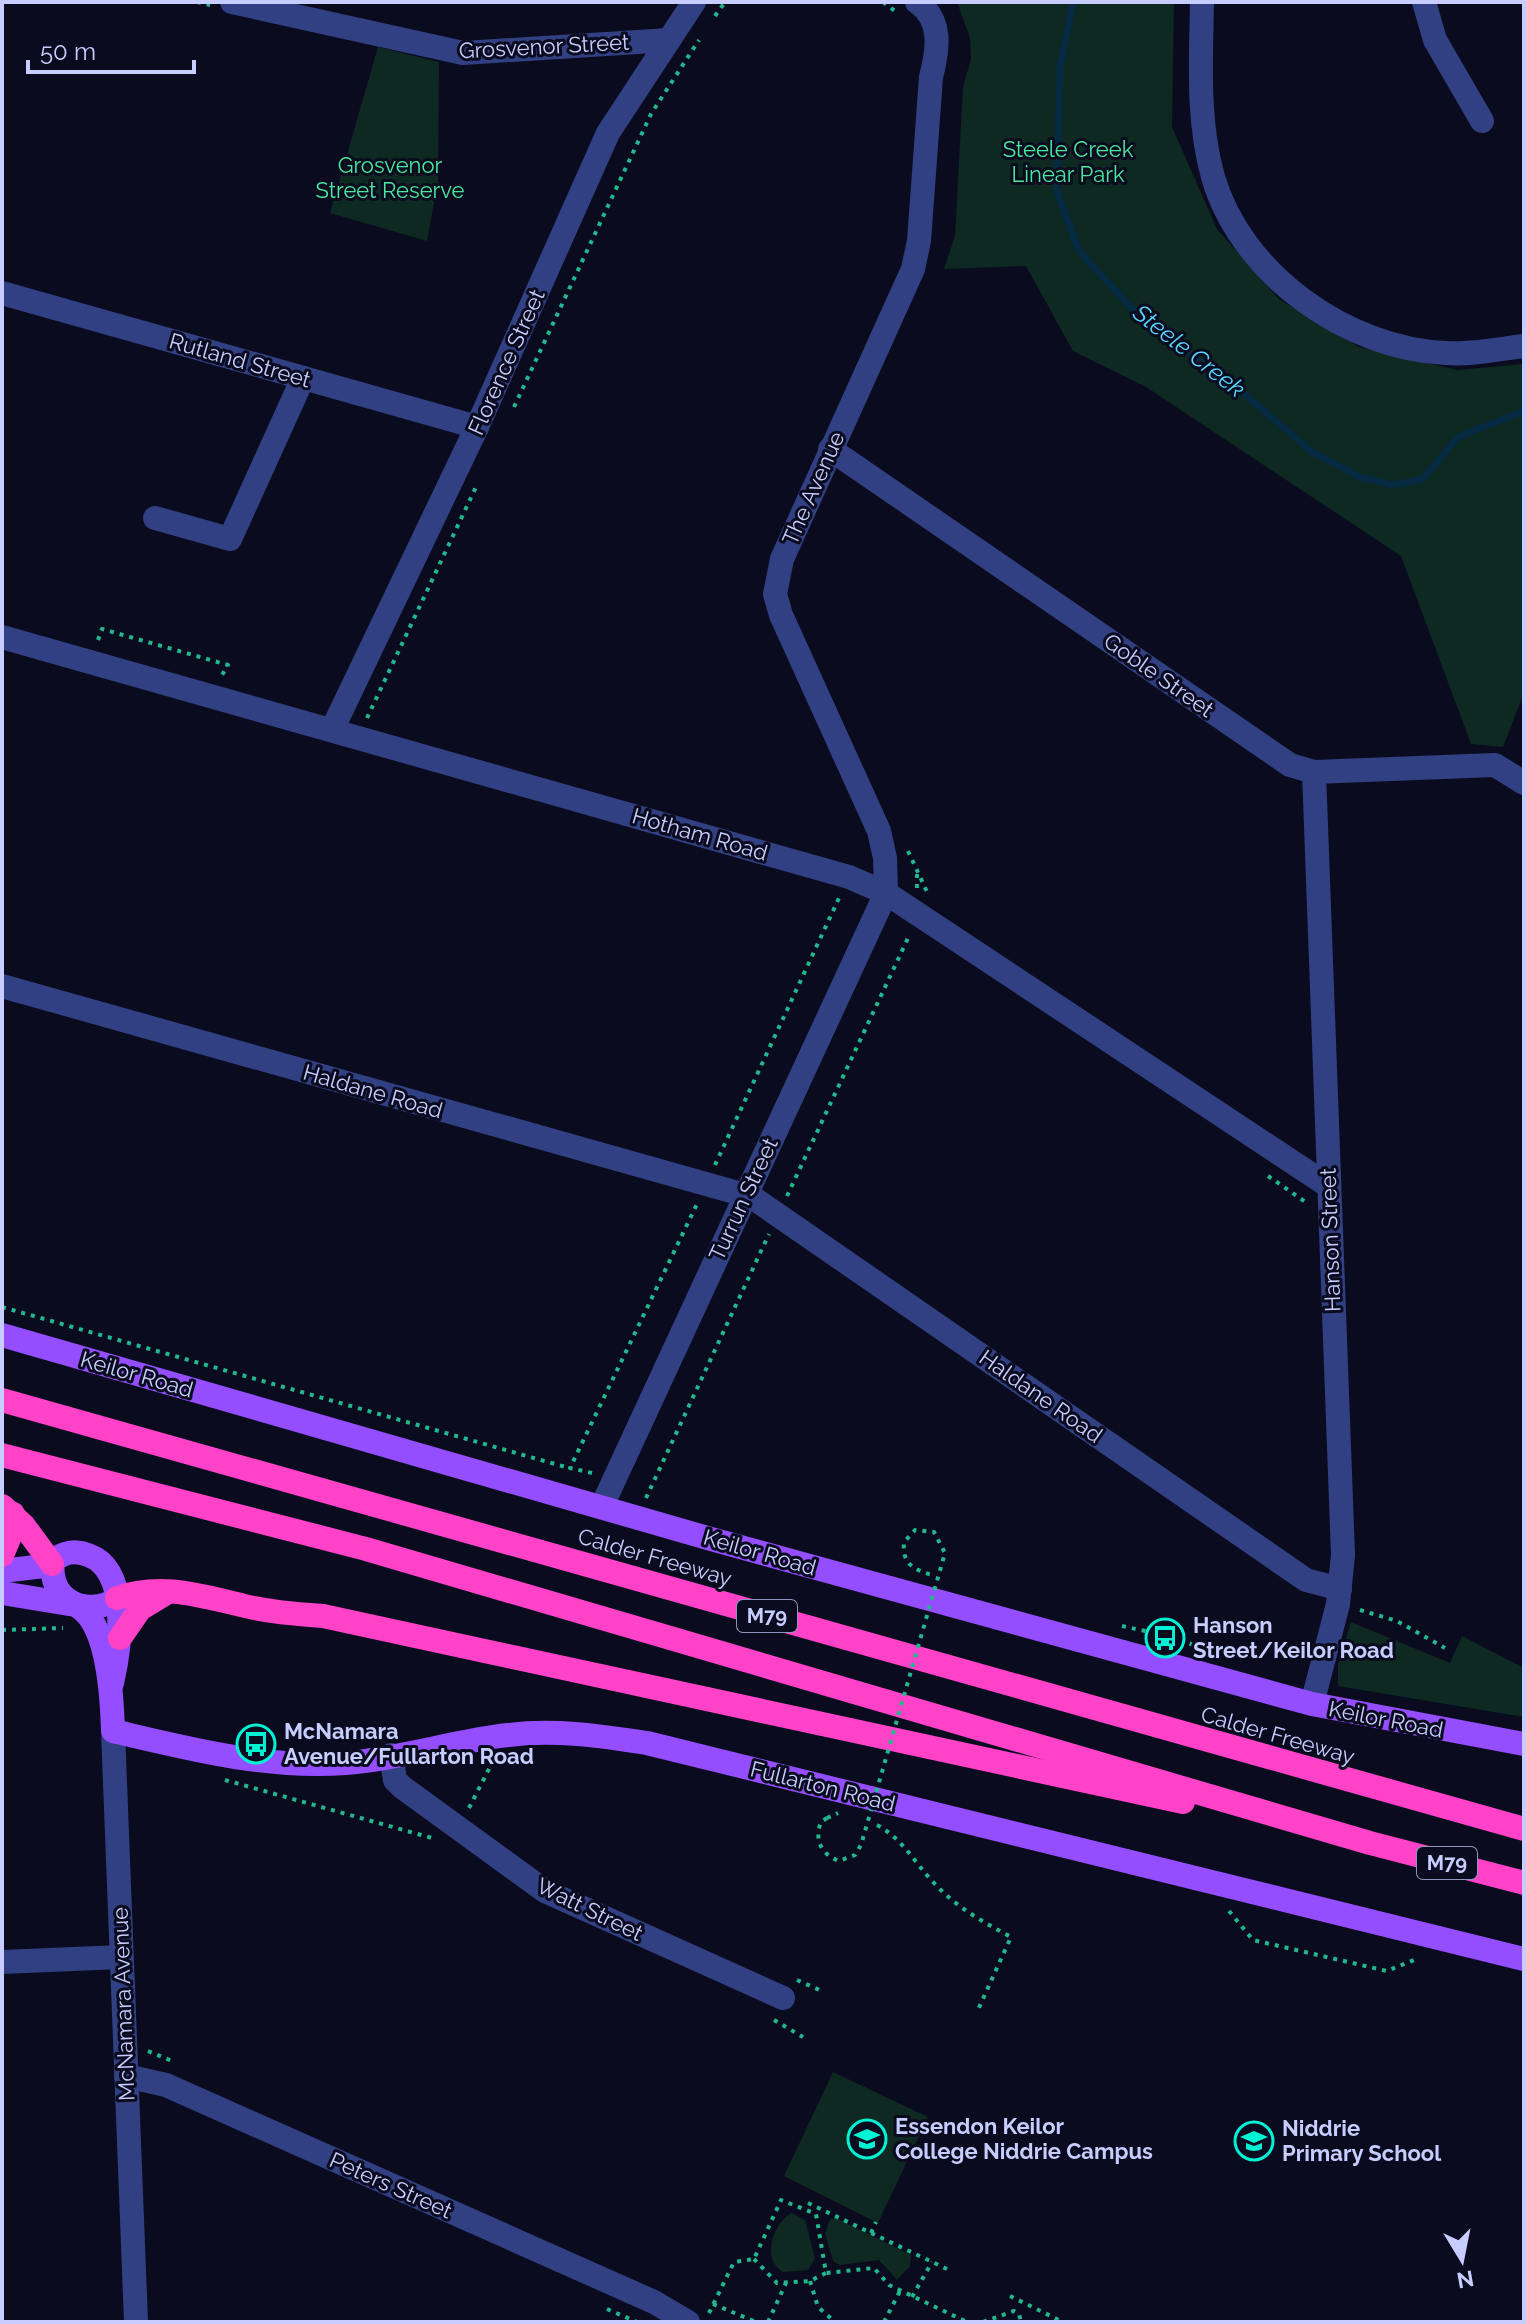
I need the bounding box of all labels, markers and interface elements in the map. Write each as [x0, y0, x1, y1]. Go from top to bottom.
scale bar [28, 24, 194, 74]
street label: Grosvenor Street [458, 29, 630, 63]
text: 50 m [40, 37, 96, 66]
park label: Steele Creek Linear Park [1003, 136, 1134, 187]
park label: Grosvenor Street Reserve [315, 152, 465, 203]
street label: Florence Street [462, 285, 550, 439]
water label: Steele Creek [1127, 297, 1251, 403]
street label: Rutland Street [166, 327, 314, 393]
street label: The Avenue [776, 427, 850, 549]
street label: Goble Street [1099, 628, 1219, 723]
street label: Hotham Road [629, 802, 771, 866]
street label: Haldane Road [300, 1059, 446, 1123]
street label: Turrun Street [703, 1133, 783, 1265]
street label: Hanson Street [1314, 1167, 1346, 1312]
street label: Haldane Road [975, 1344, 1107, 1448]
street label: Keilor Road [78, 1346, 196, 1402]
street label: Calder Freeway [575, 1523, 735, 1591]
street label: Keilor Road [701, 1524, 819, 1580]
road number: M79 [737, 1600, 797, 1632]
place label: Hanson Street/Keilor Road [1193, 1612, 1394, 1663]
bus stop icon: Hanson Street/Keilor Road [1144, 1617, 1186, 1659]
street label: Keilor Road [1327, 1695, 1445, 1743]
street label: Calder Freeway [1198, 1701, 1358, 1769]
place label: McNamara Avenue/Fullarton Road [284, 1718, 534, 1769]
bus stop icon: McNamara Avenue/Fullarton Road [235, 1723, 277, 1765]
street label: Fullarton Road [748, 1755, 898, 1817]
road number: M79 [1417, 1847, 1477, 1879]
street label: Watt Street [533, 1872, 648, 1946]
street label: McNamara Avenue [107, 1906, 139, 2101]
place label: Essendon Keilor College Niddrie Campus [895, 2113, 1153, 2164]
place label: Niddrie Primary School [1282, 2115, 1442, 2166]
school or university icon: Essendon Keilor College Niddrie Campus [846, 2118, 888, 2160]
school or university icon: Niddrie Primary School [1233, 2120, 1275, 2162]
street label: Peters Street [326, 2146, 457, 2224]
north arrow [1422, 2220, 1502, 2300]
text: N [1455, 2265, 1476, 2294]

